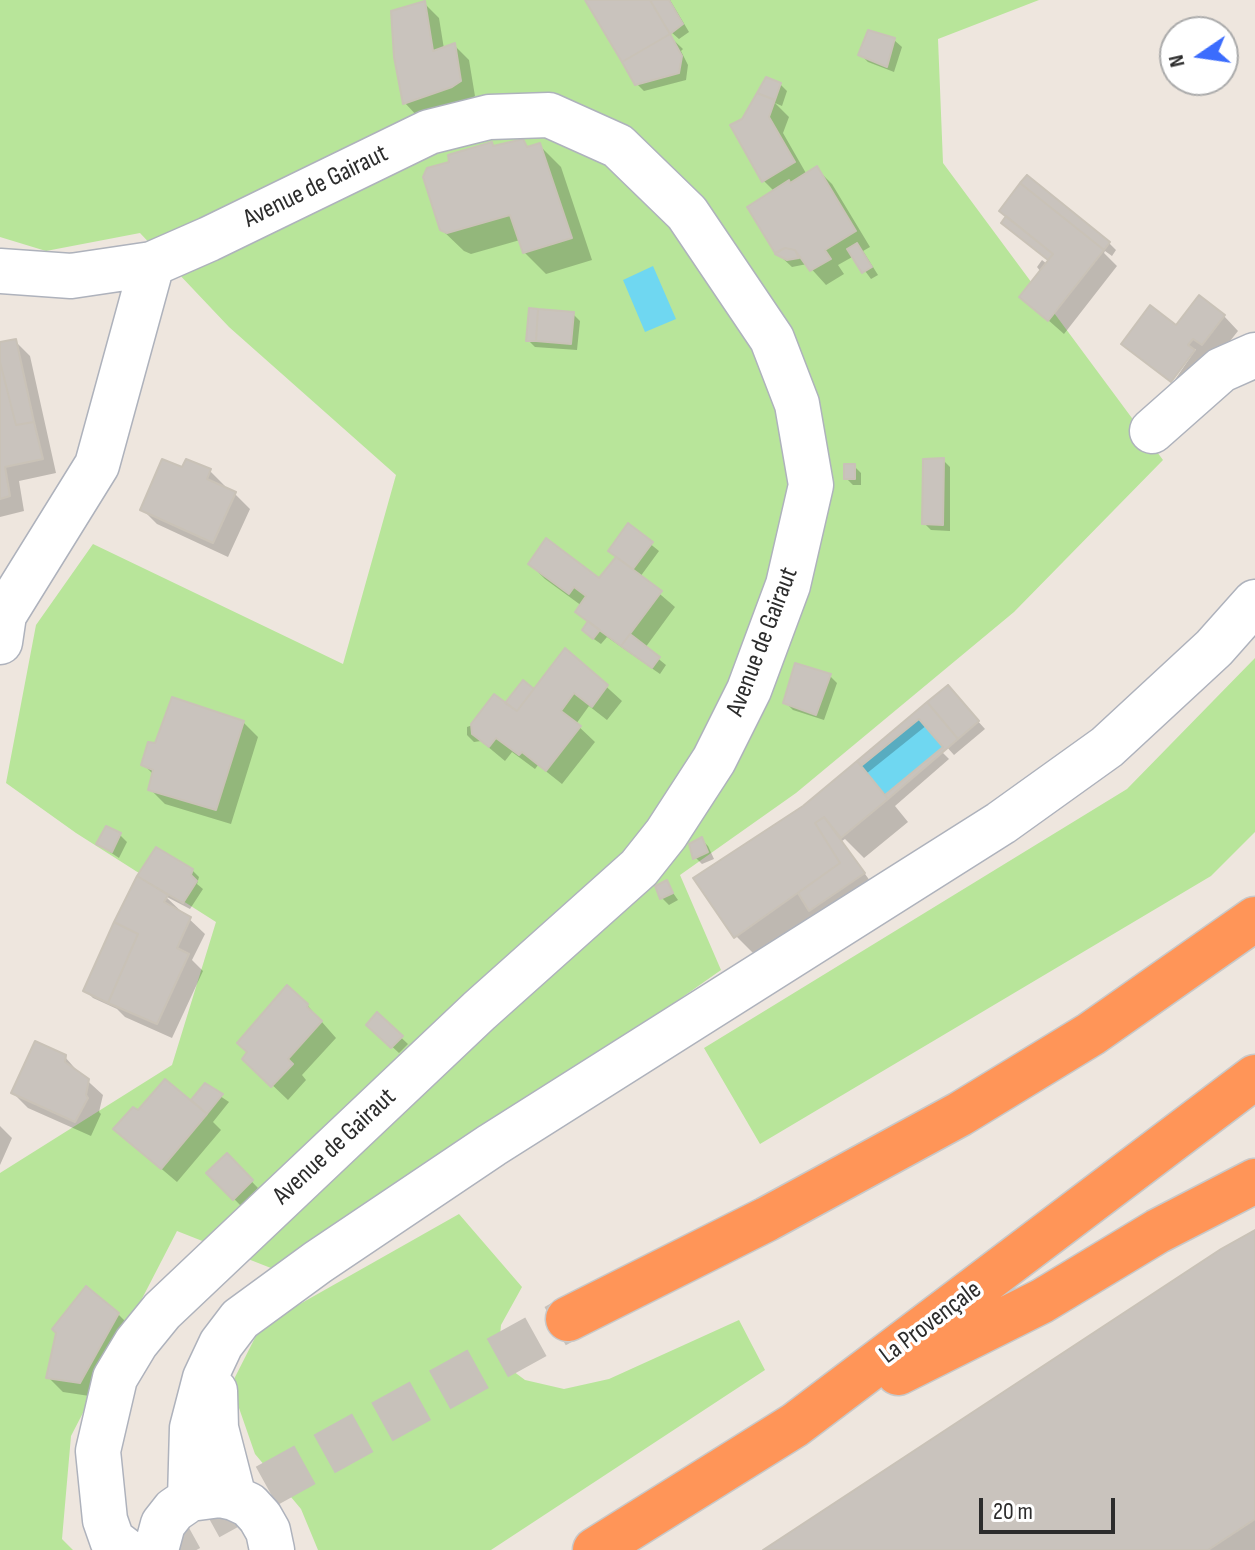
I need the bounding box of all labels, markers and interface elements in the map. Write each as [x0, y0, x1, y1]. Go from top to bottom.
north arrow [1159, 16, 1239, 96]
text: N [1163, 52, 1192, 70]
street label: Avenue de Gairaut [239, 139, 393, 235]
street label: Avenue de Gairaut [720, 563, 806, 721]
street label: Avenue de Gairaut [267, 1082, 403, 1212]
street label: La Provençale [874, 1275, 988, 1371]
scale bar [983, 1482, 1119, 1532]
text: 20 m [993, 1497, 1033, 1526]

